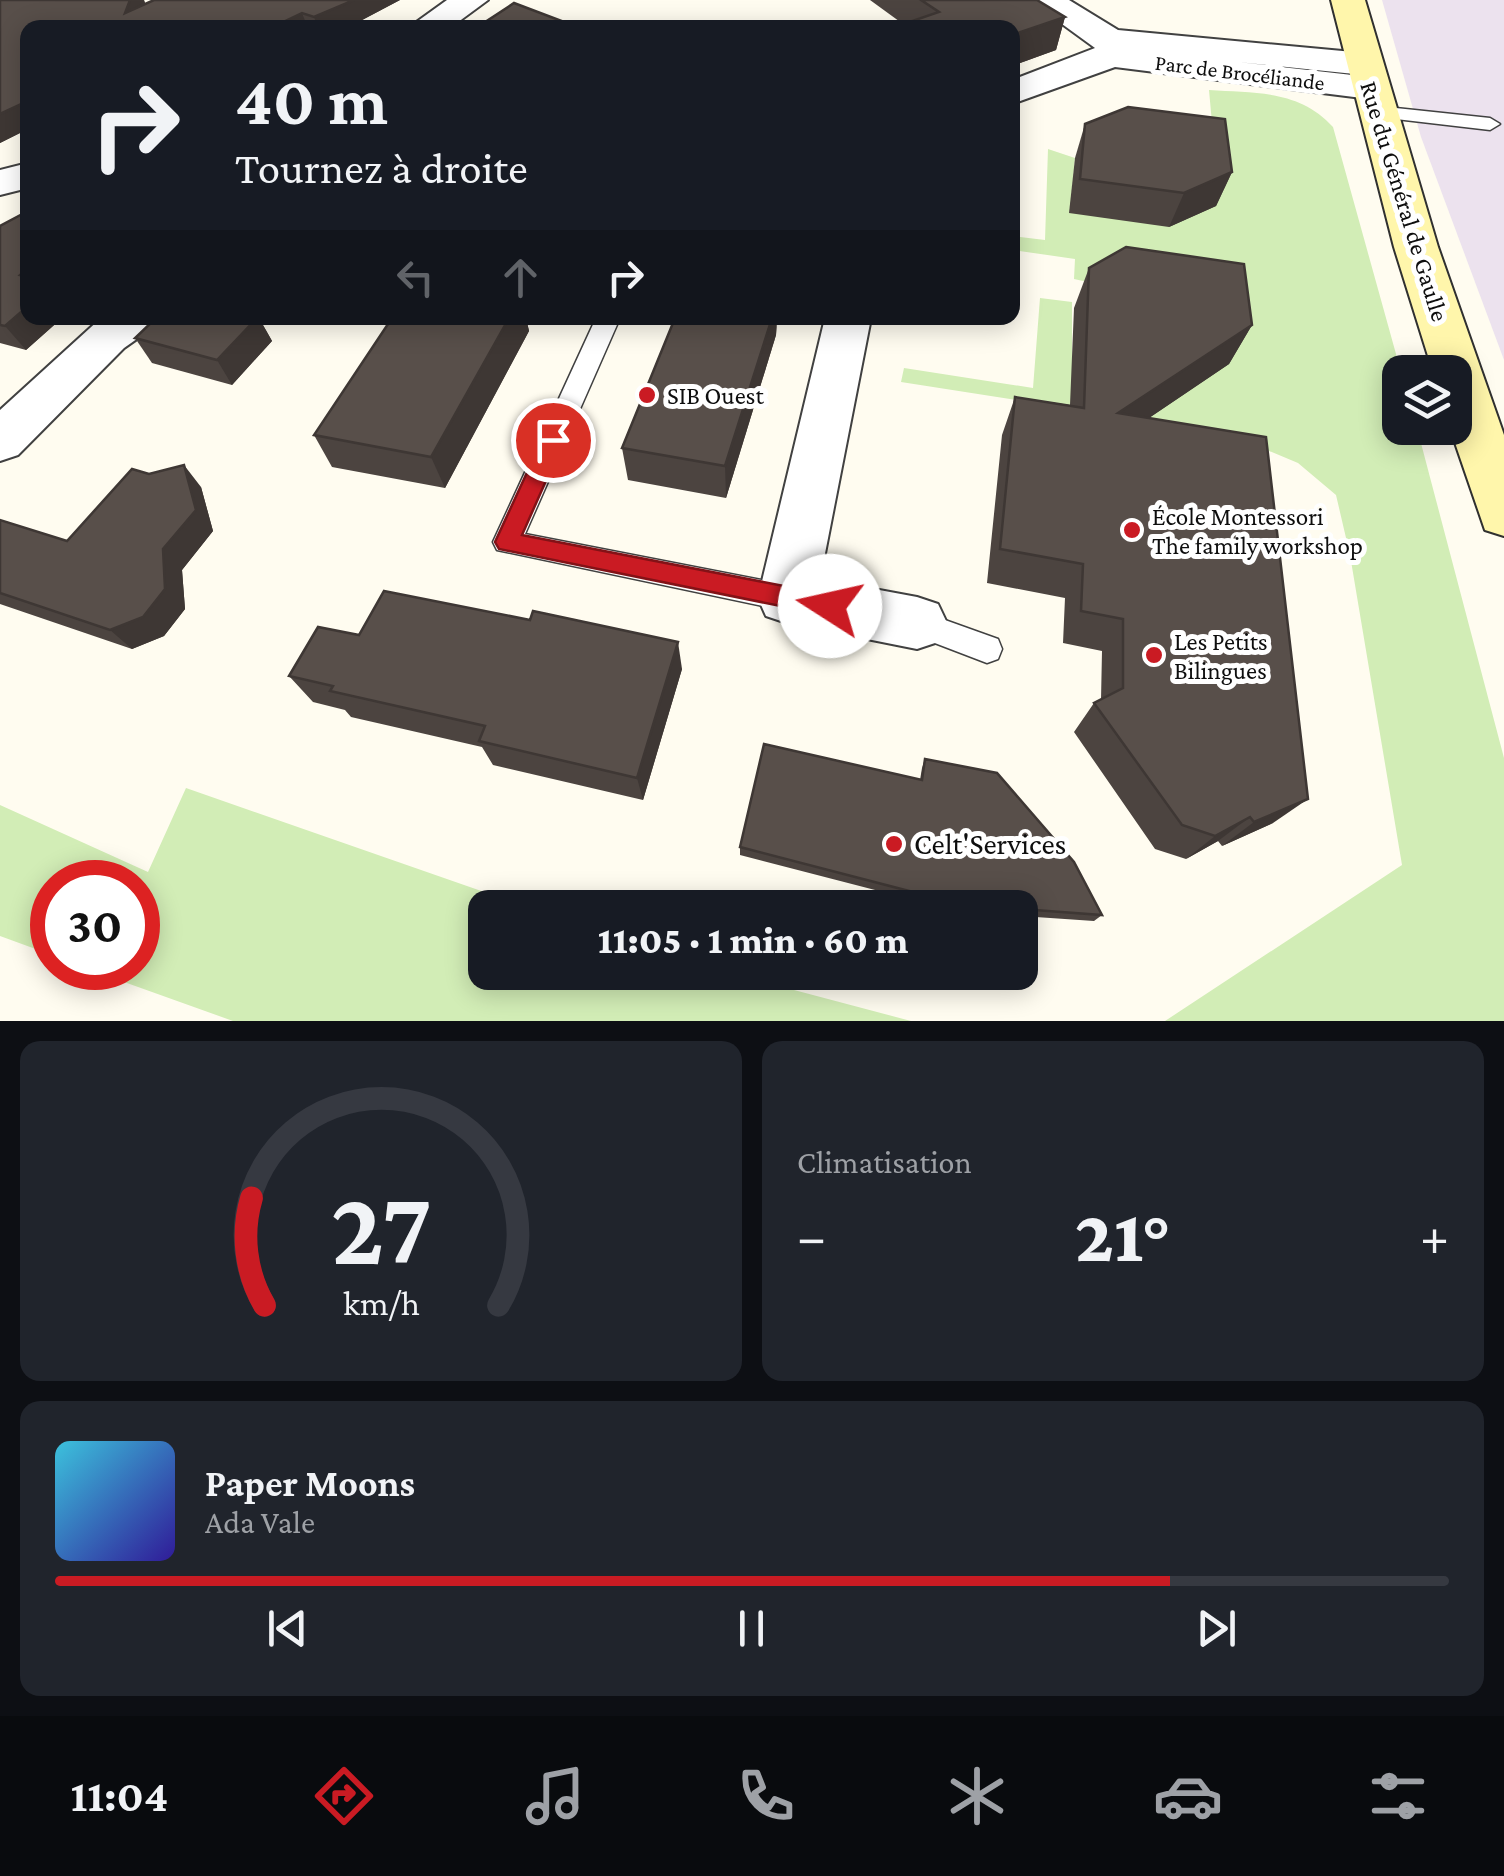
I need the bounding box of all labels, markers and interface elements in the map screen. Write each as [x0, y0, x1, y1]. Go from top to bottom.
street label: Parc de Brocéliande [1154, 50, 1326, 95]
icon: right [70, 60, 200, 190]
text: 40 m [235, 61, 388, 139]
street label: Rue du Général de Gaulle [1355, 78, 1454, 324]
text: Tournez à droite [235, 143, 528, 193]
icon: left [388, 250, 443, 305]
icon: ahead [493, 250, 548, 305]
icon: right [598, 250, 653, 305]
map controls [1382, 355, 1472, 445]
button: layers [1382, 355, 1472, 445]
place label: SIB Ouest [667, 382, 764, 409]
marker: SIB Ouest [636, 384, 658, 406]
pin [511, 398, 596, 483]
icon: arrive [526, 413, 581, 468]
place label: École Montessori The family workshop [1152, 503, 1363, 560]
marker: École Montessori The family workshop [1121, 519, 1143, 541]
position arrow [778, 554, 882, 658]
place label: Les Petits Bilingues [1174, 628, 1268, 685]
marker: Les Petits Bilingues [1143, 644, 1165, 666]
place label: Celt'Services [914, 827, 1066, 860]
marker: Celt'Services [883, 833, 905, 855]
speed limit sign: 30 [30, 860, 160, 990]
text: 11:05 · 1 min · 60 m [598, 919, 908, 961]
text: Climatisation [797, 1144, 972, 1180]
text: 27 [331, 1170, 431, 1285]
text: 21° [1075, 1194, 1171, 1277]
text: − [797, 1206, 826, 1267]
text: + [1420, 1206, 1449, 1267]
text: km/h [342, 1283, 420, 1323]
text: Paper Moons [205, 1462, 415, 1504]
text: Ada Vale [205, 1504, 315, 1540]
icon: previous [260, 1601, 315, 1656]
icon: pause [724, 1601, 779, 1656]
icon: next [1189, 1601, 1244, 1656]
icon: directions [309, 1761, 379, 1831]
icon: music [520, 1761, 590, 1831]
icon: phone [731, 1761, 801, 1831]
icon: climate [942, 1761, 1012, 1831]
icon: car [1153, 1761, 1223, 1831]
icon: filters [1363, 1761, 1433, 1831]
text: 11:04 [70, 1771, 168, 1821]

